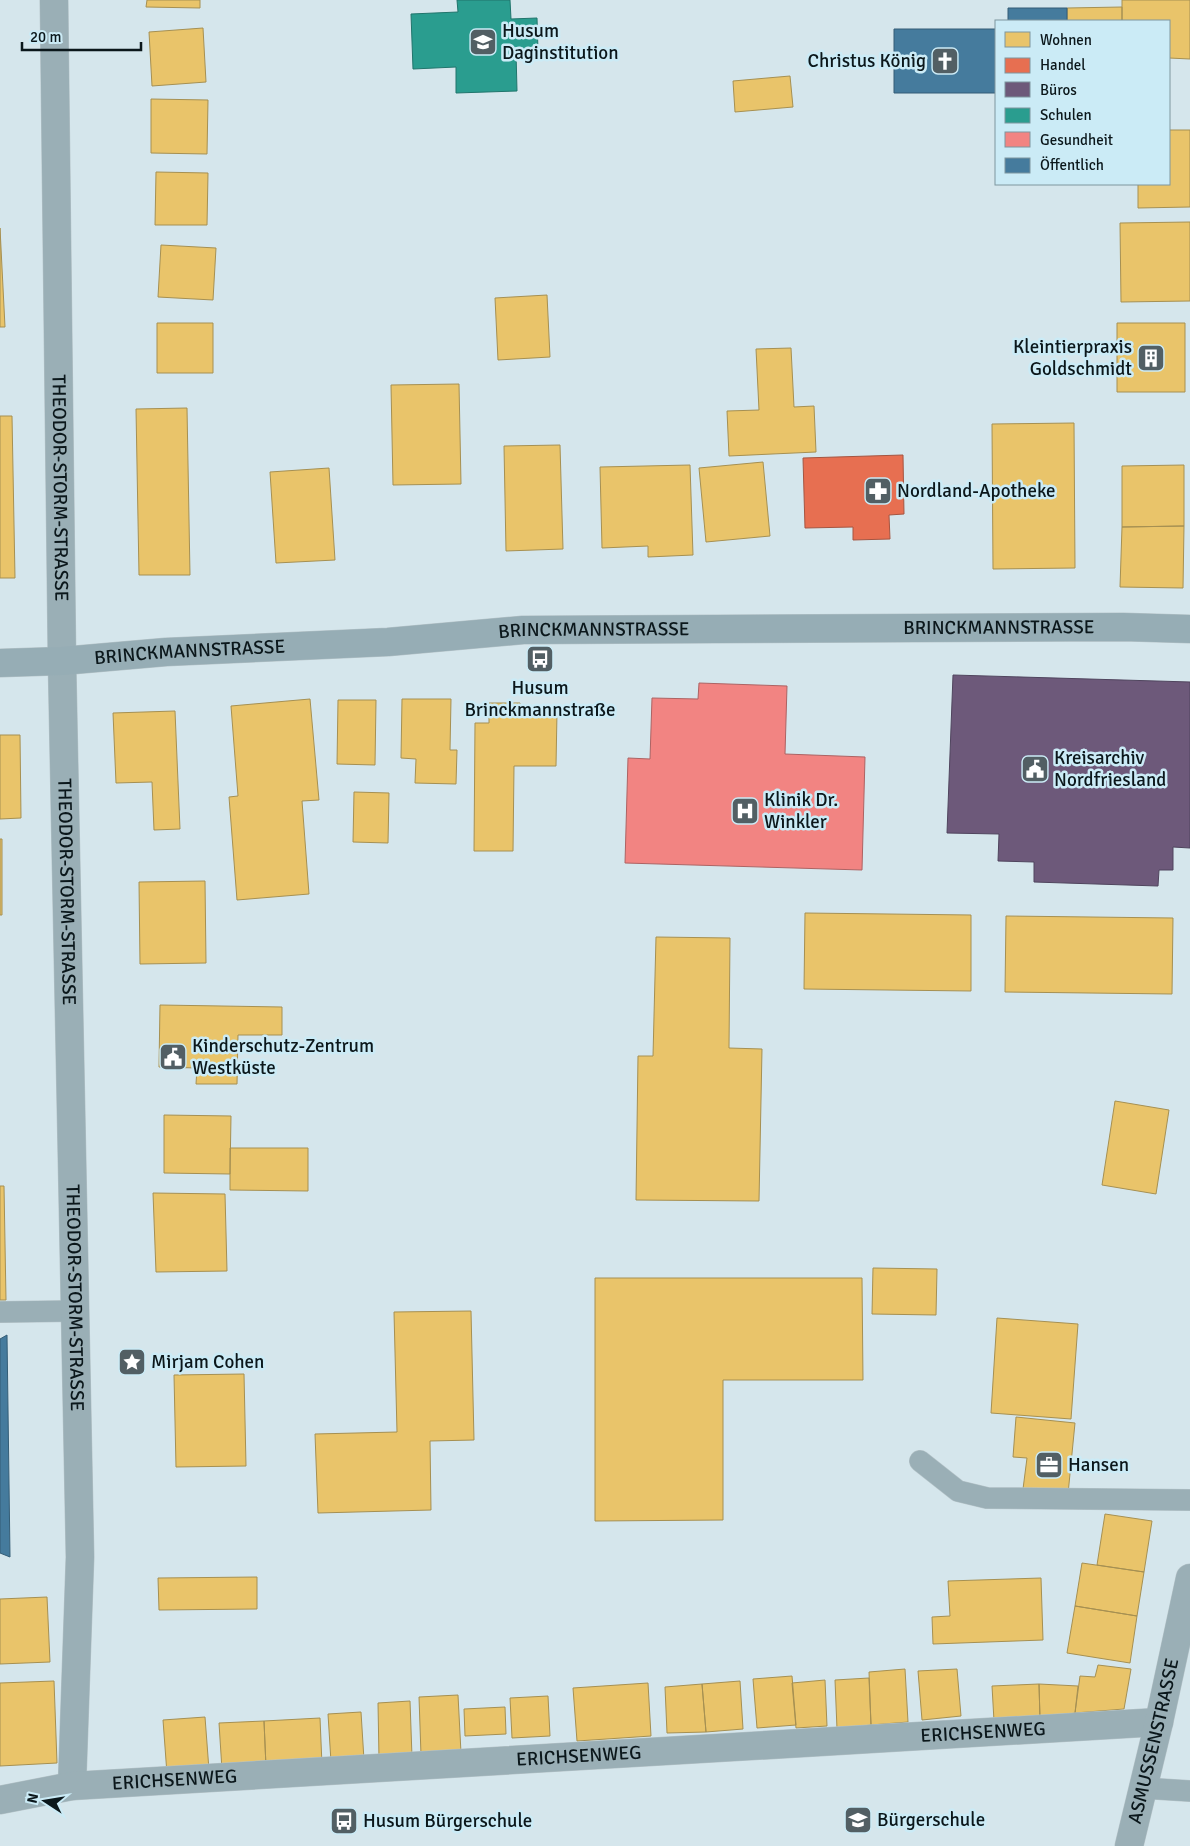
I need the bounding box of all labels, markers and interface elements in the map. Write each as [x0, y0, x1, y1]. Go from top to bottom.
place label: Husum Daginstitution [502, 19, 619, 65]
scale bar [22, 20, 141, 52]
legend [995, 20, 1170, 185]
school or university icon: Husum Daginstitution [468, 27, 498, 57]
text: 20 m [30, 28, 61, 46]
text: Wohnen [1040, 31, 1092, 49]
church icon: Christus König [930, 46, 960, 76]
place label: Christus König [807, 49, 926, 73]
text: Handel [1040, 56, 1086, 74]
text: Büros [1040, 81, 1077, 99]
text: Schulen [1040, 106, 1092, 124]
text: Gesundheit [1040, 131, 1113, 149]
text: Öffentlich [1040, 156, 1104, 174]
place label: Kleintierpraxis Goldschmidt [1013, 335, 1132, 381]
building icon: Kleintierpraxis Goldschmidt [1136, 343, 1166, 373]
street label: THEODOR-STORM-STRASSE [47, 374, 73, 602]
pharmacy icon: Nordland-Apotheke [863, 476, 893, 506]
place label: Nordland-Apotheke [897, 479, 1056, 503]
street label: BRINCKMANNSTRASSE [903, 615, 1095, 640]
street label: BRINCKMANNSTRASSE [497, 617, 690, 644]
street label: BRINCKMANNSTRASSE [93, 635, 286, 670]
bus stop icon: Husum Brinckmannstraße [525, 644, 555, 674]
place label: Husum Brinckmannstraße [465, 676, 615, 722]
place label: Kreisarchiv Nordfriesland [1054, 746, 1166, 792]
public building icon: Kreisarchiv Nordfriesland [1020, 754, 1050, 784]
street label: THEODOR-STORM-STRASSE [52, 778, 81, 1006]
place label: Klinik Dr. Winkler [764, 788, 838, 834]
hospital icon: Klinik Dr. Winkler [730, 796, 760, 826]
place label: Kinderschutz-Zentrum Westküste [192, 1034, 374, 1080]
public building icon: Kinderschutz-Zentrum Westküste [158, 1042, 188, 1072]
street label: THEODOR-STORM-STRASSE [61, 1184, 89, 1412]
place icon: Mirjam Cohen [117, 1347, 147, 1377]
place label: Mirjam Cohen [151, 1350, 264, 1374]
office icon: Hansen [1034, 1450, 1064, 1480]
place label: Hansen [1068, 1453, 1129, 1477]
street label: ASMUSSENSTRASSE [1123, 1656, 1184, 1826]
street label: ERICHSENWEG [920, 1717, 1046, 1748]
street label: ERICHSENWEG [516, 1741, 642, 1772]
street label: ERICHSENWEG [111, 1764, 238, 1796]
north arrow [20, 1776, 70, 1826]
text: N [23, 1792, 42, 1805]
school or university icon: Bürgerschule [843, 1805, 873, 1835]
bus stop icon: Husum Bürgerschule [329, 1806, 359, 1836]
place label: Bürgerschule [877, 1808, 985, 1832]
place label: Husum Bürgerschule [363, 1809, 532, 1833]

